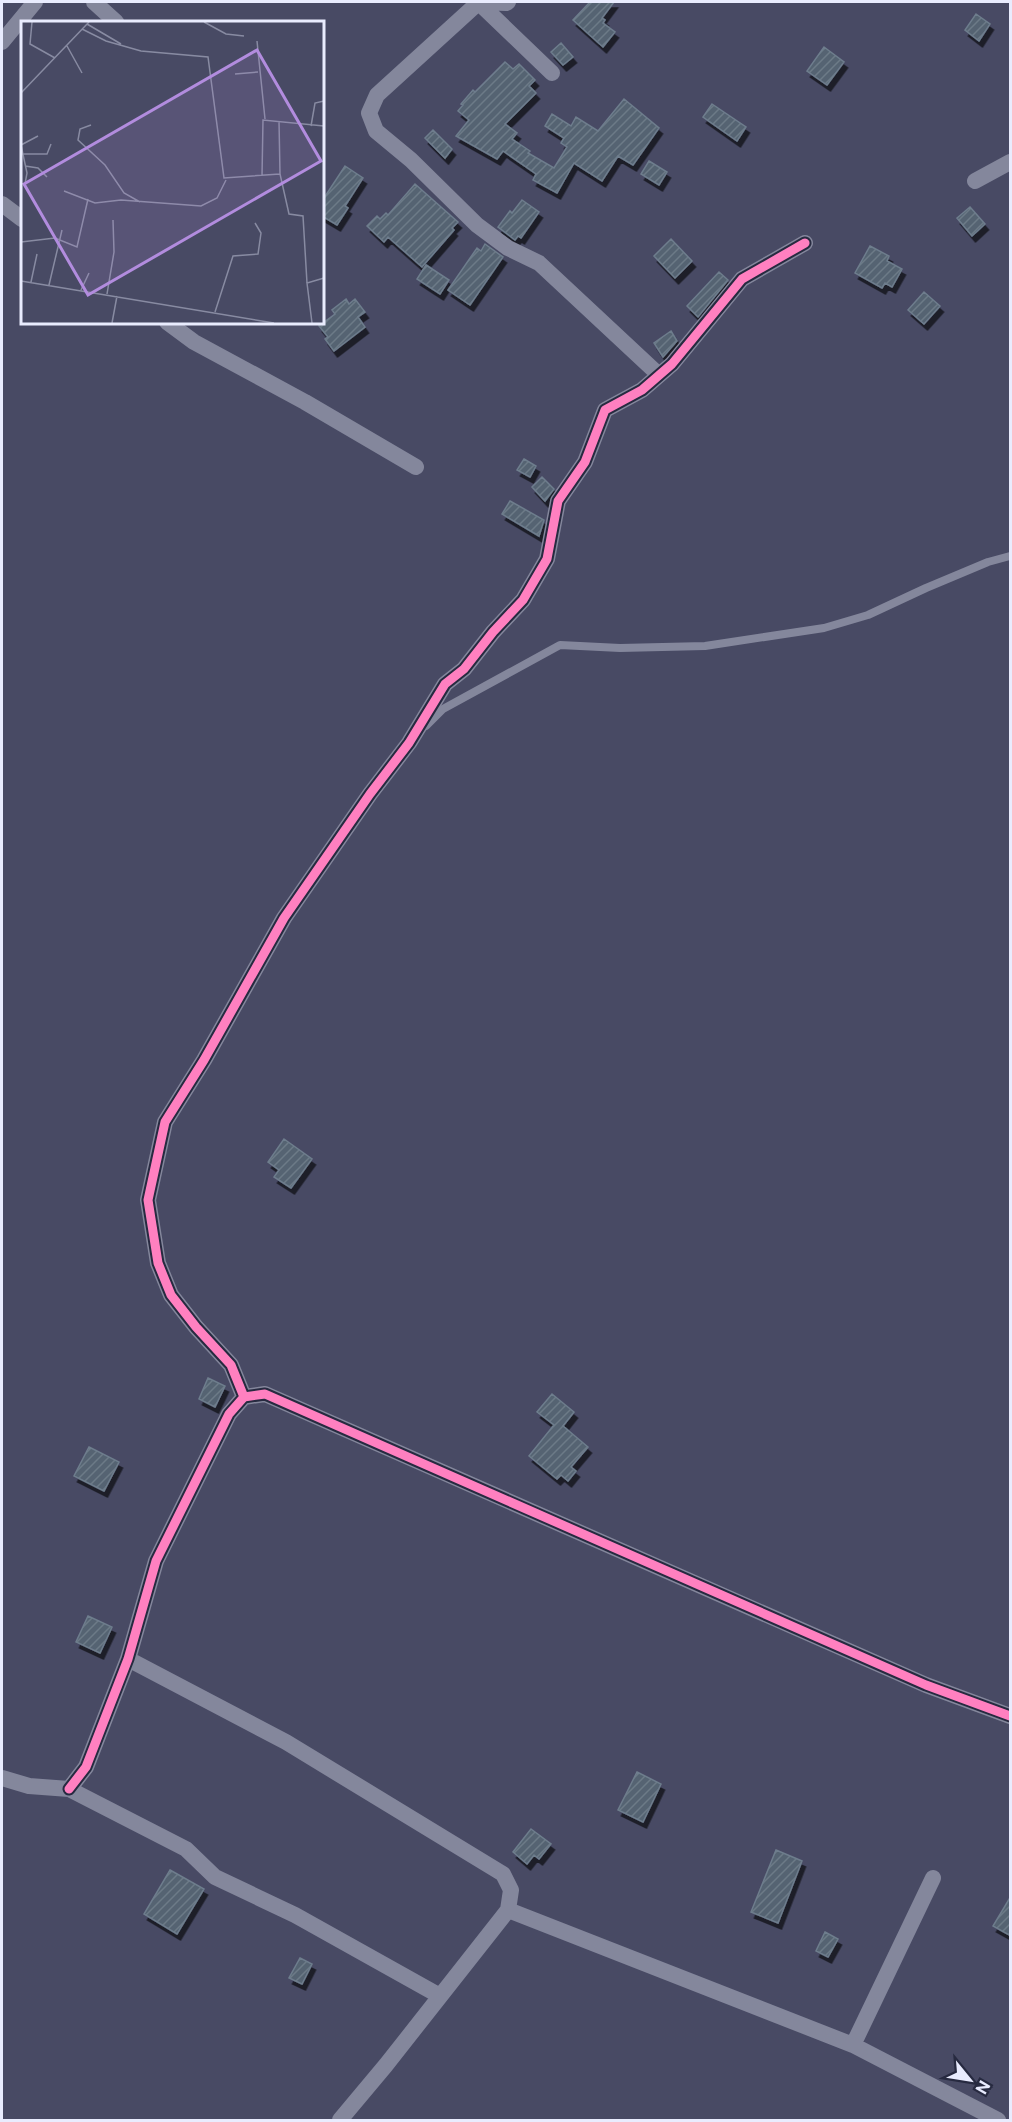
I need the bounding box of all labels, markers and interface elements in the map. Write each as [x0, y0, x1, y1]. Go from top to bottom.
inset map [21, 21, 324, 324]
north arrow [940, 2050, 1000, 2110]
text: N [971, 2077, 994, 2097]

